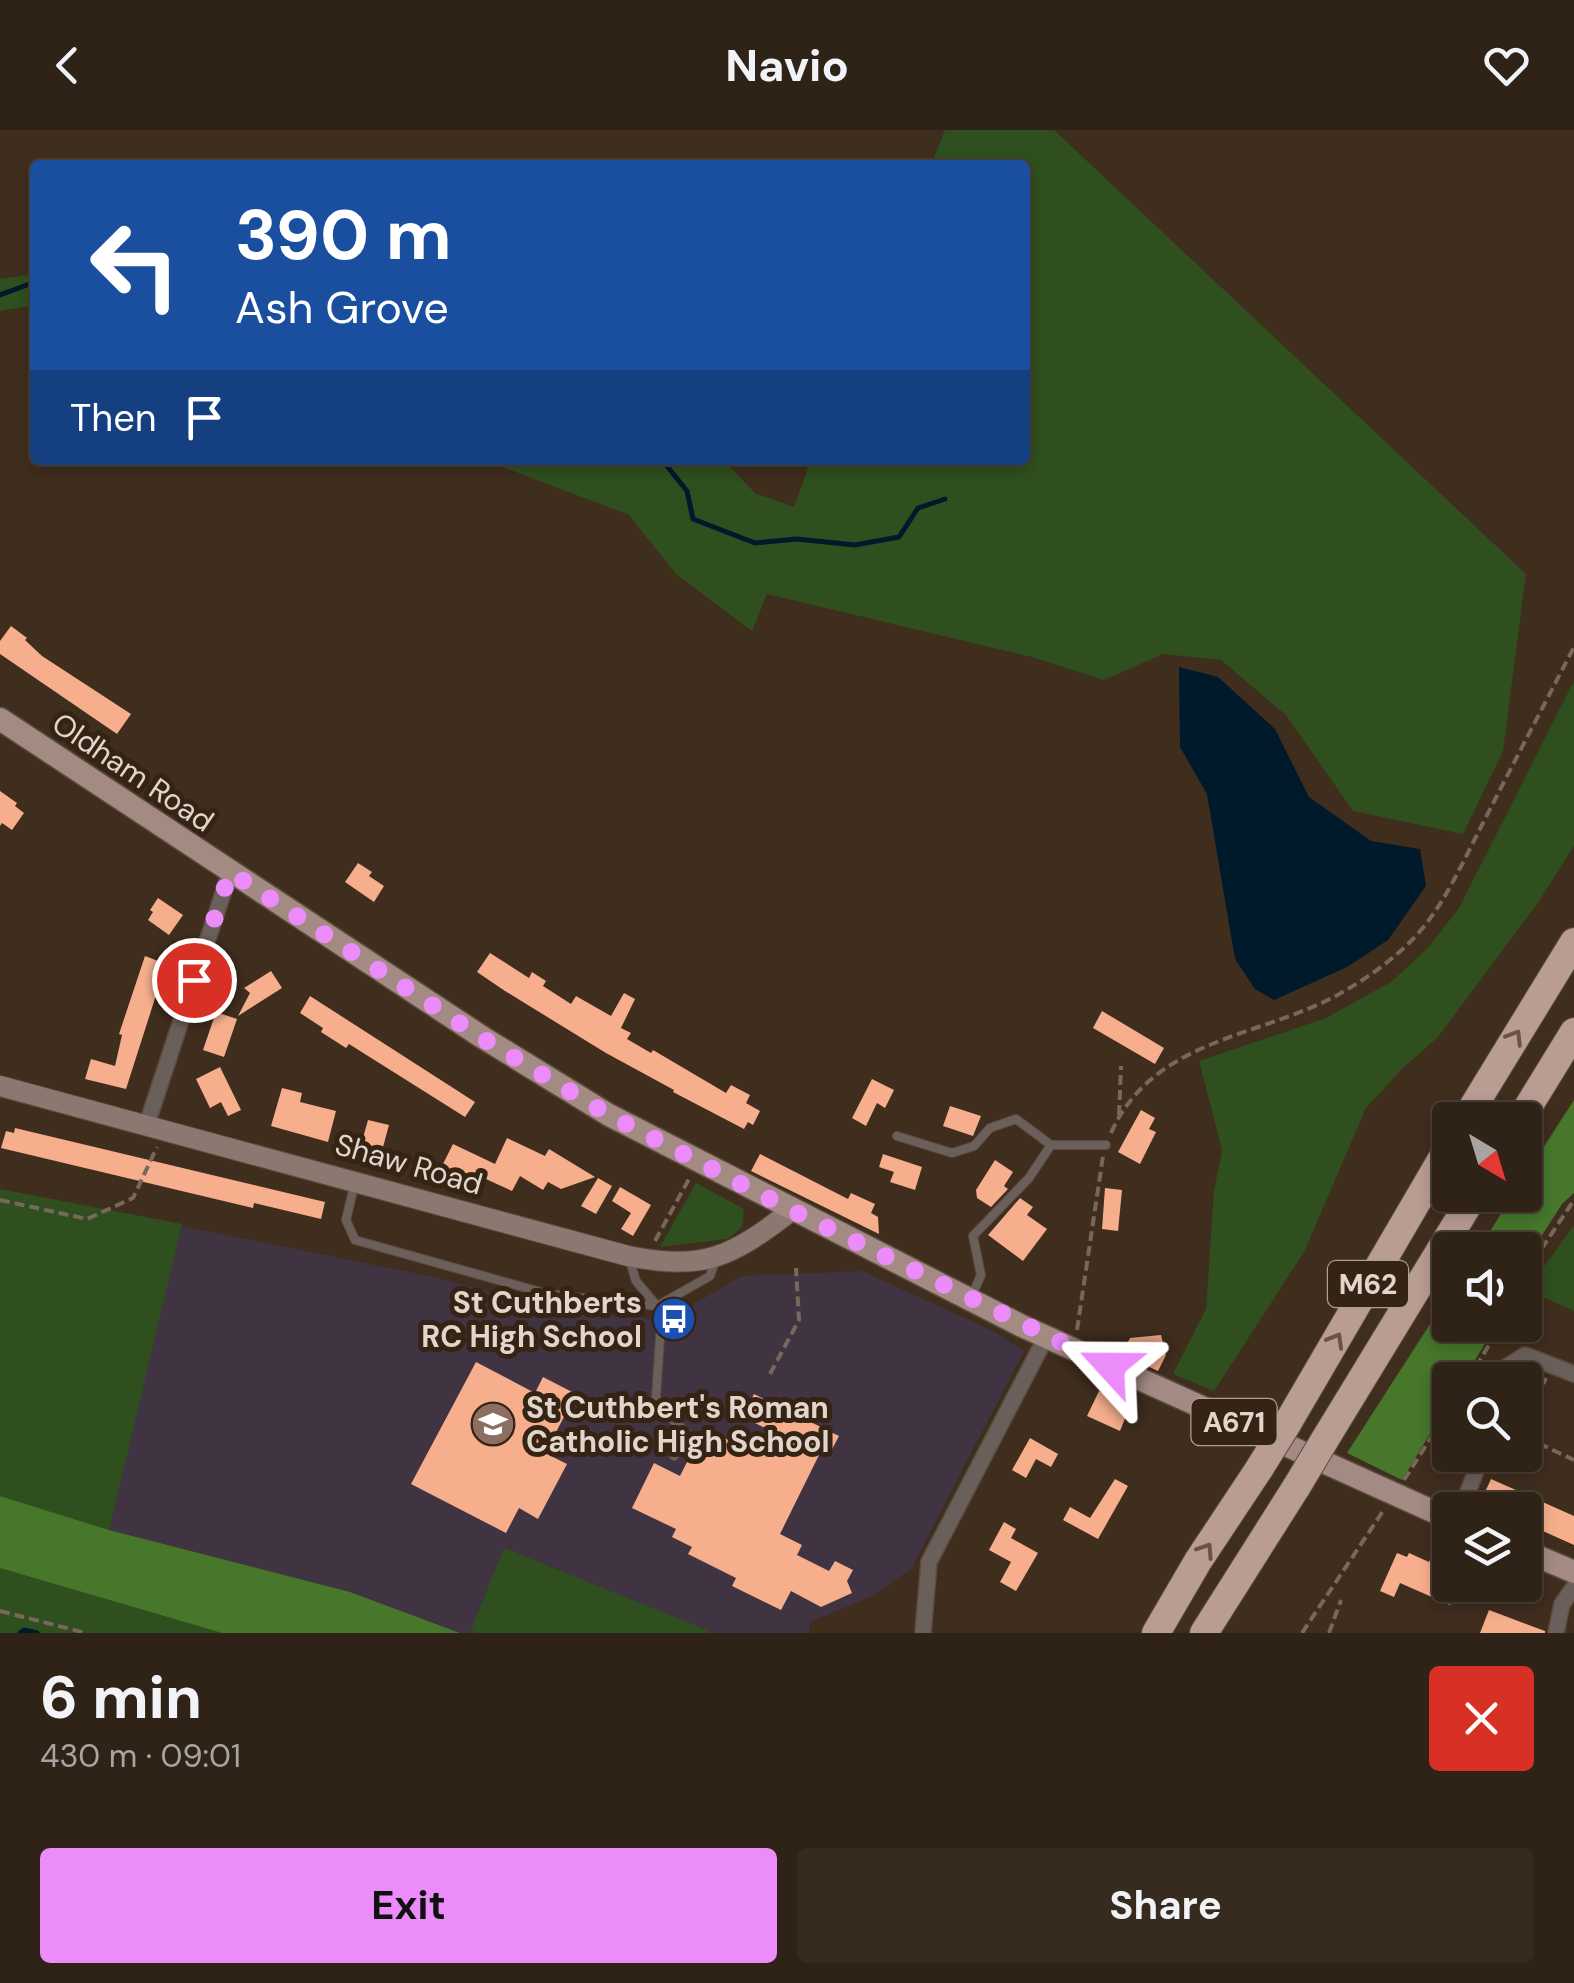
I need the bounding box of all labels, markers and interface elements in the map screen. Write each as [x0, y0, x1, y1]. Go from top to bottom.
text: Navio [725, 36, 849, 95]
icon: back [40, 38, 95, 93]
icon: heart [1479, 38, 1534, 93]
text: 390 m [235, 190, 452, 281]
icon: left [70, 200, 200, 330]
text: Ash Grove [235, 278, 449, 337]
icon: arrive [177, 390, 232, 445]
text: Then [70, 393, 157, 443]
street label: Oldham Road [45, 704, 221, 840]
pin [152, 938, 237, 1023]
icon: arrive [167, 953, 222, 1008]
one-way arrow [1503, 1030, 1522, 1048]
north arrow [1432, 1102, 1542, 1212]
map controls [1432, 1102, 1542, 1602]
street label: Shaw Road [331, 1124, 487, 1204]
button: sound [1432, 1232, 1542, 1342]
road number: M62 [1328, 1261, 1408, 1307]
place label: St Cuthberts RC High School [421, 1283, 642, 1356]
bus stop icon: St Cuthberts RC High School [651, 1296, 697, 1342]
position arrow [1058, 1314, 1162, 1418]
one-way arrow [1323, 1333, 1343, 1351]
button: search [1432, 1362, 1542, 1472]
place label: St Cuthbert's Roman Catholic High School [526, 1388, 829, 1461]
road number: A671 [1192, 1399, 1276, 1445]
school or university icon: St Cuthbert's Roman Catholic High School [470, 1401, 516, 1447]
button: layers [1432, 1492, 1542, 1602]
one-way arrow [1193, 1542, 1212, 1560]
text: 6 min [40, 1658, 202, 1737]
button: close [1429, 1666, 1534, 1771]
text: 430 m · 09:01 [40, 1735, 241, 1777]
button: Exit [40, 1848, 777, 1963]
button: Share [797, 1848, 1534, 1963]

